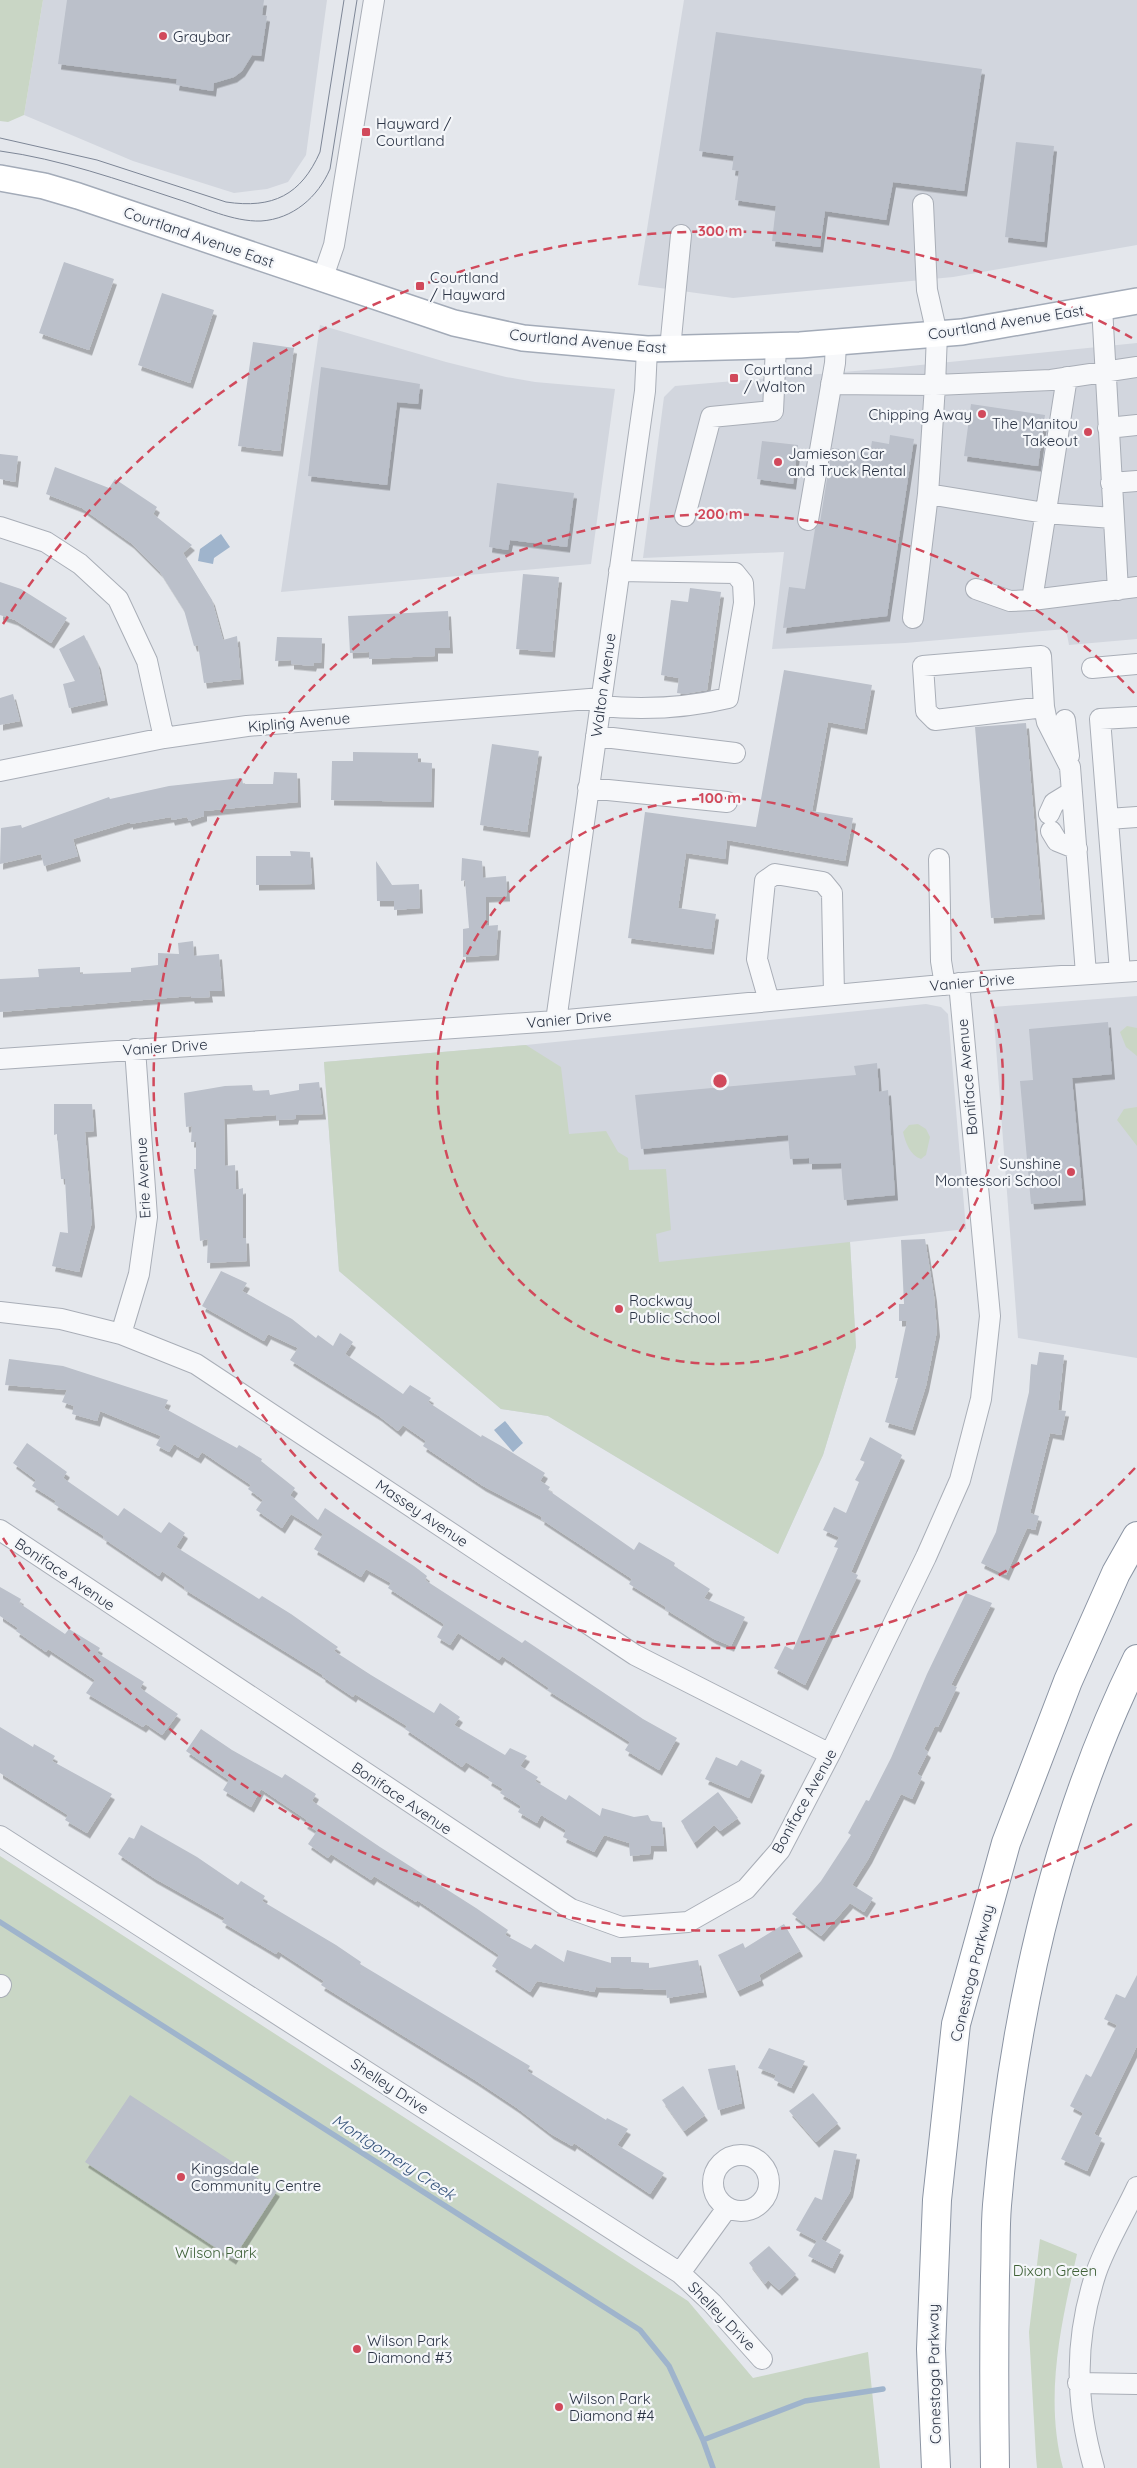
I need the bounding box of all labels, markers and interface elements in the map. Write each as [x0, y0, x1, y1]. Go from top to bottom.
place label: Graybar [173, 27, 231, 46]
marker: Graybar [157, 30, 169, 42]
place label: Hayward / Courtland [376, 114, 451, 150]
marker: Hayward / Courtland [360, 126, 372, 138]
street label: Courtland Avenue East [121, 202, 277, 272]
text: 300 m [698, 221, 742, 240]
place label: Courtland / Hayward [430, 268, 505, 304]
marker: Courtland / Hayward [414, 280, 426, 292]
street label: Courtland Avenue East [927, 300, 1085, 344]
street label: Courtland Avenue East [509, 325, 667, 357]
place label: Courtland / Walton [744, 360, 813, 396]
marker: Courtland / Walton [728, 372, 740, 384]
place label: Chipping Away [868, 405, 972, 424]
marker: Chipping Away [976, 408, 988, 420]
place label: The Manitou Takeout [992, 414, 1078, 450]
marker: The Manitou Takeout [1082, 426, 1094, 438]
place label: Jamieson Car and Truck Rental [788, 444, 906, 480]
marker: Jamieson Car and Truck Rental [772, 456, 784, 468]
text: 200 m [698, 504, 743, 523]
street label: Walton Avenue [586, 632, 620, 738]
street label: Kipling Avenue [247, 708, 351, 736]
text: 100 m [699, 788, 741, 807]
street label: Vanier Drive [929, 969, 1015, 995]
street label: Vanier Drive [526, 1006, 612, 1032]
street label: Boniface Avenue [952, 1018, 982, 1136]
street label: Vanier Drive [122, 1035, 208, 1059]
centre of rings [711, 1072, 729, 1090]
street label: Erie Avenue [131, 1137, 155, 1219]
place label: Sunshine Montessori School [935, 1154, 1061, 1190]
marker: Sunshine Montessori School [1065, 1166, 1077, 1178]
place label: Rockway Public School [629, 1291, 720, 1327]
marker: Rockway Public School [613, 1303, 625, 1315]
street label: Massey Avenue [372, 1475, 472, 1551]
street label: Boniface Avenue [11, 1533, 119, 1615]
street label: Boniface Avenue [767, 1745, 841, 1857]
street label: Boniface Avenue [348, 1757, 456, 1839]
street label: Conestoga Parkway [946, 1903, 998, 2043]
street label: Shelley Drive [347, 2054, 433, 2118]
water label: Montgomery Creek [329, 2110, 461, 2205]
place label: Kingsdale Community Centre [191, 2159, 321, 2195]
marker: Kingsdale Community Centre [175, 2171, 187, 2183]
park label: Wilson Park [175, 2243, 257, 2262]
park label: Dixon Green [1013, 2261, 1097, 2280]
street label: Shelley Drive [684, 2277, 760, 2355]
street label: Conestoga Parkway [923, 2304, 945, 2444]
place label: Wilson Park Diamond #3 [367, 2331, 452, 2367]
marker: Wilson Park Diamond #3 [351, 2343, 363, 2355]
place label: Wilson Park Diamond #4 [569, 2389, 654, 2425]
marker: Wilson Park Diamond #4 [553, 2401, 565, 2413]

